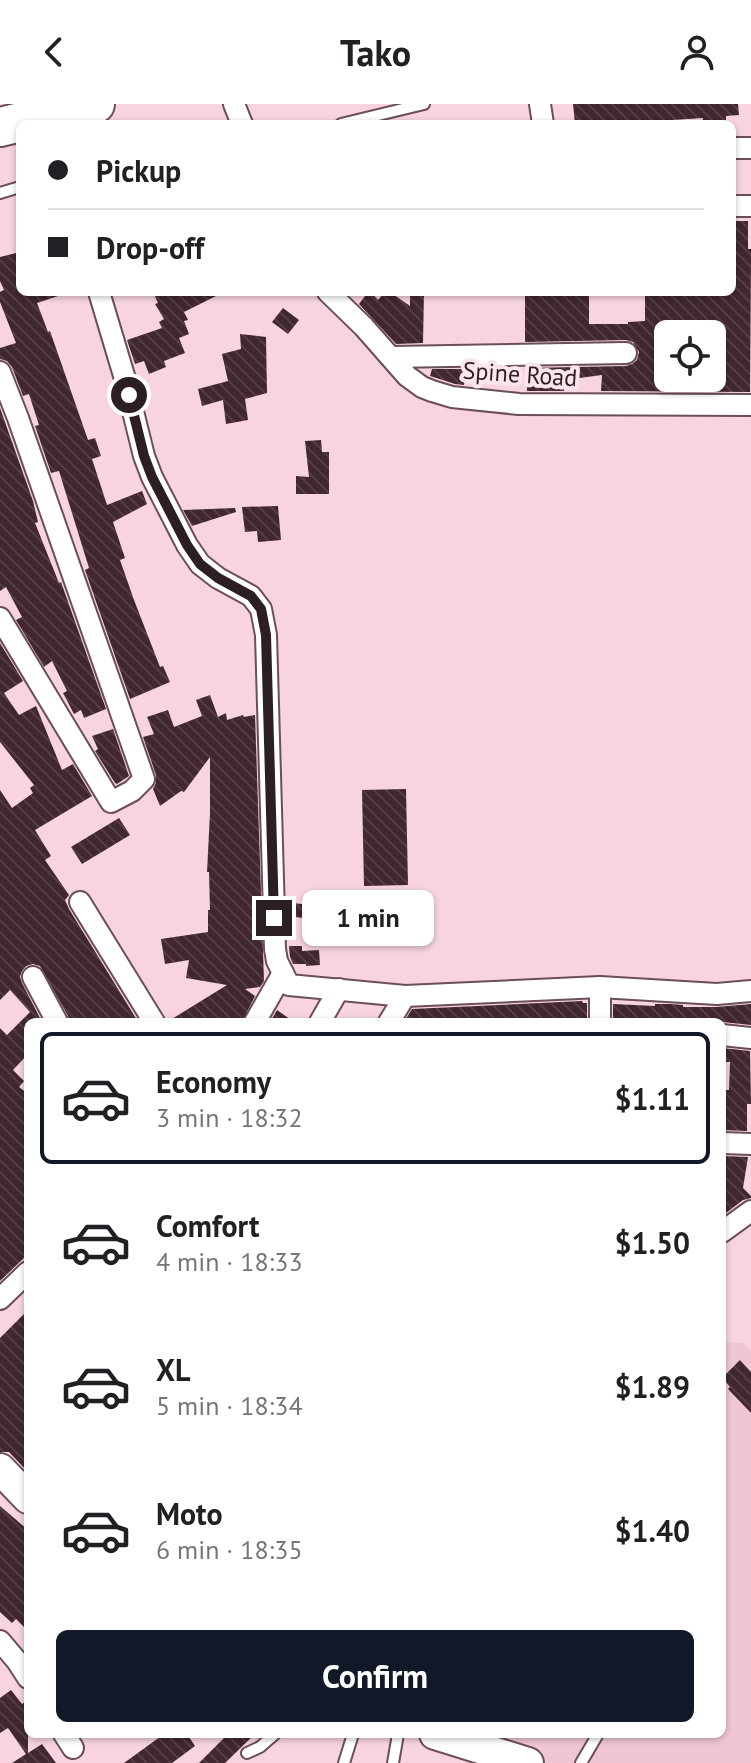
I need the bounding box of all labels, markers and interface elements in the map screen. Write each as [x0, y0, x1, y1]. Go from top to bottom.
text: Tako [340, 29, 411, 76]
icon: back [32, 30, 76, 74]
icon: person [675, 30, 719, 74]
text: Pickup [96, 151, 181, 190]
text: Drop-off [96, 228, 204, 267]
map controls [654, 320, 726, 392]
button: locate [654, 320, 726, 392]
street label: Spine Road [462, 355, 578, 393]
route start [111, 377, 147, 413]
callout: 1 min [302, 890, 434, 946]
route end [256, 900, 292, 936]
text: 1 min [336, 901, 400, 934]
icon: car [60, 1062, 132, 1134]
text: Economy [156, 1062, 271, 1101]
text: $1.11 [615, 1079, 690, 1118]
text: 3 min · 18:32 [156, 1101, 303, 1134]
icon: car [60, 1206, 132, 1278]
text: Comfort [156, 1206, 259, 1245]
text: $1.50 [615, 1223, 690, 1262]
text: 4 min · 18:33 [156, 1245, 303, 1278]
icon: car [60, 1350, 132, 1422]
text: XL [156, 1350, 190, 1389]
text: $1.89 [615, 1367, 690, 1406]
text: 5 min · 18:34 [156, 1389, 303, 1422]
icon: car [60, 1494, 132, 1566]
text: Moto [156, 1494, 223, 1533]
text: $1.40 [615, 1511, 690, 1550]
text: 6 min · 18:35 [156, 1533, 303, 1566]
button: Confirm [56, 1630, 694, 1722]

